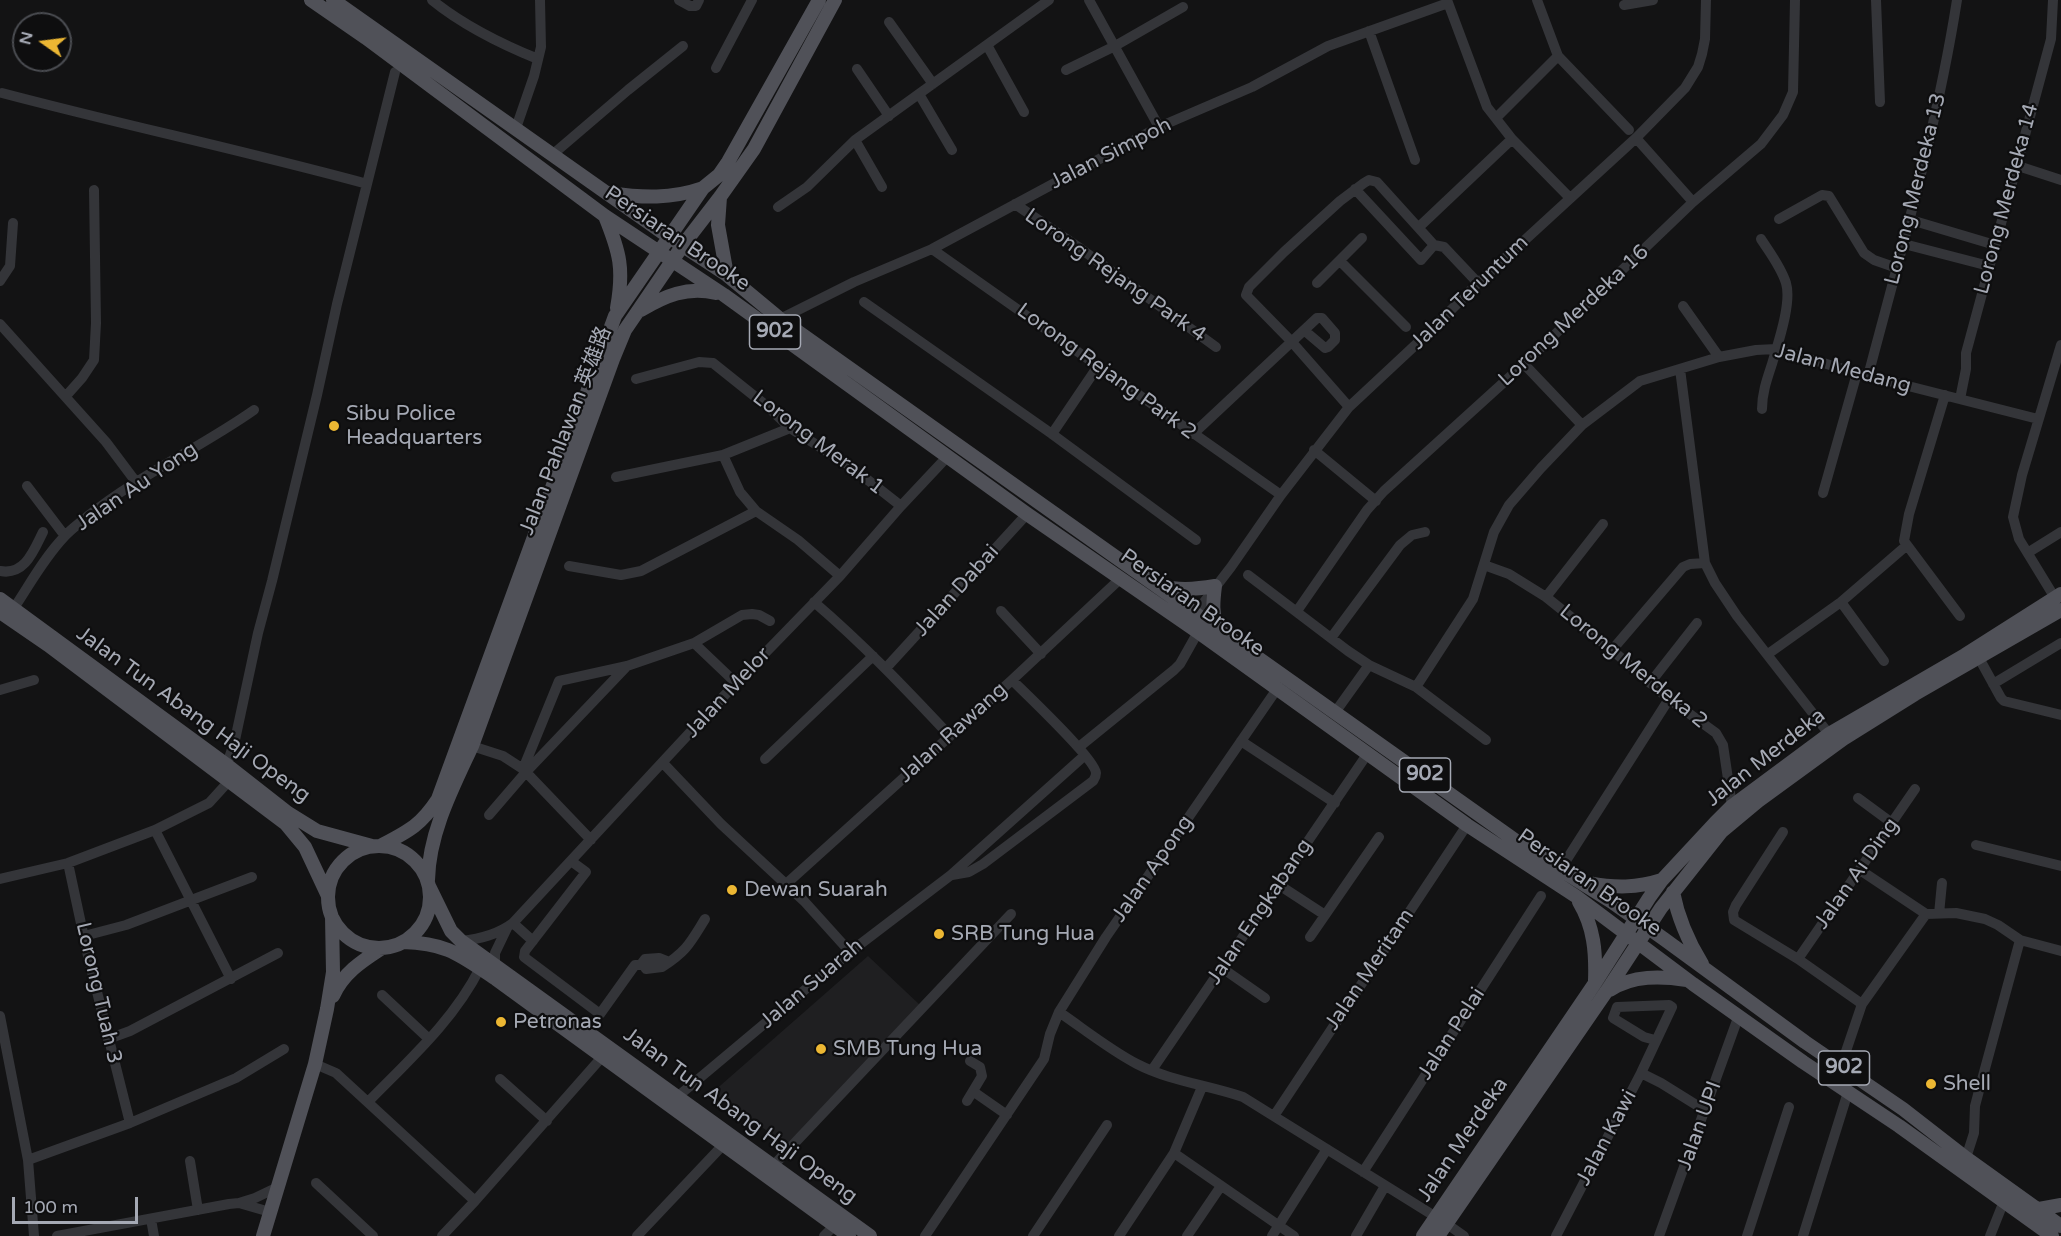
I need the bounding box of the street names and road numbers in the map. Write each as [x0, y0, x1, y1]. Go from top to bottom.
street label: Lorong Merdeka 13 [1880, 91, 1952, 287]
street label: Lorong Merdeka 14 [1969, 101, 2045, 297]
street label: Jalan Simpoh [1046, 113, 1176, 195]
street label: Persiaran Brooke [600, 181, 754, 297]
street label: Lorong Rejang Park 4 [1019, 204, 1211, 348]
street label: Jalan Teruntum [1406, 231, 1534, 355]
street label: Lorong Merdeka 16 [1494, 240, 1654, 392]
street label: Lorong Rejang Park 2 [1011, 298, 1201, 446]
road number: 902 [750, 315, 800, 349]
street label: Jalan Pahlawan 英雄路 [515, 323, 617, 539]
street label: Jalan Medang [1772, 339, 1914, 399]
street label: Lorong Merak 1 [747, 385, 889, 501]
street label: Jalan Au Yong [71, 437, 203, 537]
street label: Jalan Dabai [909, 540, 1005, 642]
street label: Persiaran Brooke [1115, 544, 1269, 662]
street label: Lorong Merdeka 2 [1554, 600, 1712, 734]
street label: Jalan Tun Abang Haji Openg [71, 622, 315, 808]
street label: Jalan Melor [680, 642, 776, 744]
street label: Jalan Rawang [893, 678, 1013, 788]
street label: Jalan Merdeka [1701, 704, 1831, 812]
road number: 902 [1400, 758, 1450, 792]
street label: Jalan Apong [1107, 811, 1199, 927]
street label: Jalan Ai Ding [1809, 814, 1905, 934]
street label: Persiaran Brooke [1512, 824, 1666, 942]
street label: Jalan Engkabang [1202, 834, 1318, 990]
street label: Jalan Meritam [1320, 904, 1420, 1036]
street label: Lorong Tuah 3 [69, 920, 127, 1066]
street label: Jalan Suarah [755, 934, 869, 1034]
street label: Jalan Pelai [1413, 983, 1491, 1085]
street label: Jalan Tun Abang Haji Openg [618, 1023, 862, 1209]
road number: 902 [1818, 1051, 1870, 1085]
street label: Jalan Merdeka [1412, 1073, 1514, 1207]
street label: Jalan UPI [1672, 1078, 1728, 1174]
street label: Jalan Kawi [1571, 1086, 1643, 1190]

